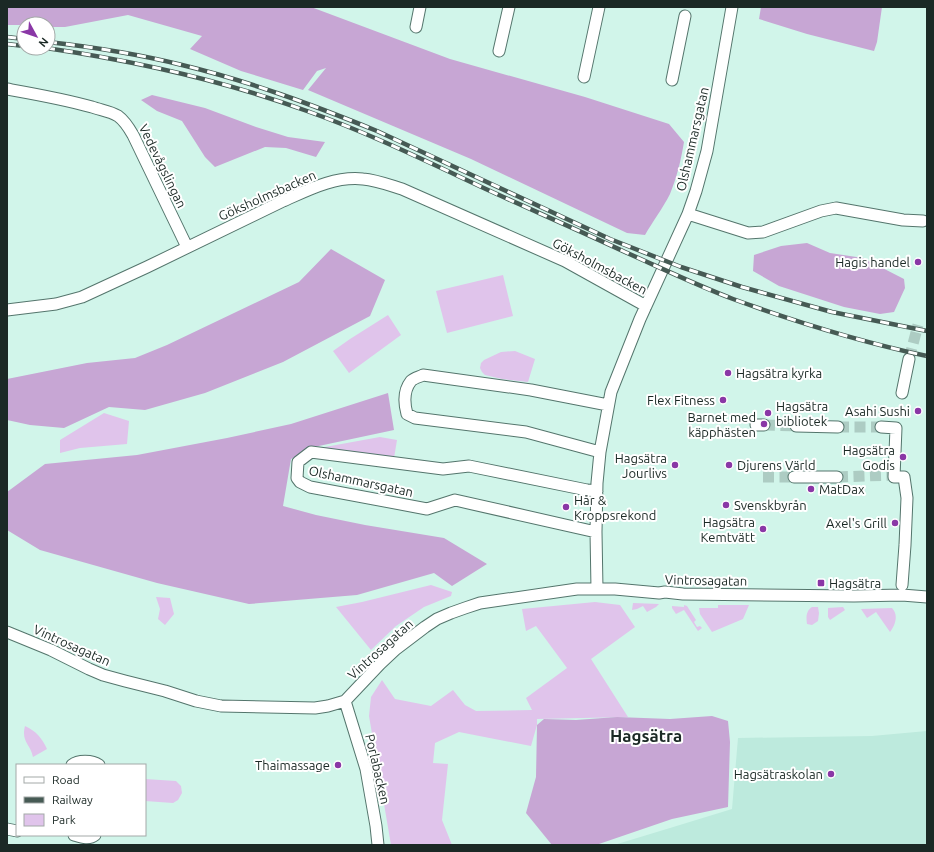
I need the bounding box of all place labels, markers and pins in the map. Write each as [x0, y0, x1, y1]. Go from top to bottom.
place label: Hagis handel [835, 255, 911, 269]
marker: Hagis handel [913, 257, 923, 267]
place label: Hagsätra kyrka [736, 366, 822, 380]
marker: Hagsätra kyrka [723, 368, 733, 378]
place label: Flex Fitness [647, 393, 715, 407]
marker: Flex Fitness [718, 395, 728, 405]
place label: Hagsätra bibliotek [776, 399, 828, 428]
place label: Asahi Sushi [845, 404, 910, 418]
marker: Asahi Sushi [913, 406, 923, 416]
marker: Hagsätra bibliotek [763, 408, 773, 418]
place label: Barnet med käpphästen [687, 410, 756, 439]
marker: Barnet med käpphästen [759, 419, 769, 429]
place label: Hagsätra Godis [843, 443, 895, 472]
place label: Hagsätra Jourlivs [615, 451, 667, 480]
marker: Hagsätra Godis [898, 452, 908, 462]
place label: Djurens Värld [737, 458, 816, 472]
marker: Hagsätra Jourlivs [670, 460, 680, 470]
marker: Djurens Värld [724, 460, 734, 470]
place label: MatDax [819, 482, 865, 496]
marker: MatDax [806, 484, 816, 494]
place label: Hår & Kroppsrekond [574, 493, 656, 522]
place label: Svenskbyrån [734, 498, 807, 512]
marker: Svenskbyrån [721, 500, 731, 510]
marker: Hår & Kroppsrekond [561, 502, 571, 512]
place label: Hagsätra Kemtvätt [701, 515, 755, 544]
place label: Axel's Grill [826, 516, 888, 530]
marker: Axel's Grill [890, 518, 900, 528]
marker: Hagsätra Kemtvätt [758, 524, 768, 534]
place label: Hagsätra [829, 576, 881, 590]
marker: Hagsätra [816, 578, 826, 588]
place label: Thaimassage [255, 758, 330, 772]
marker: Thaimassage [333, 760, 343, 770]
place label: Hagsätraskolan [734, 767, 823, 781]
marker: Hagsätraskolan [826, 769, 836, 779]

